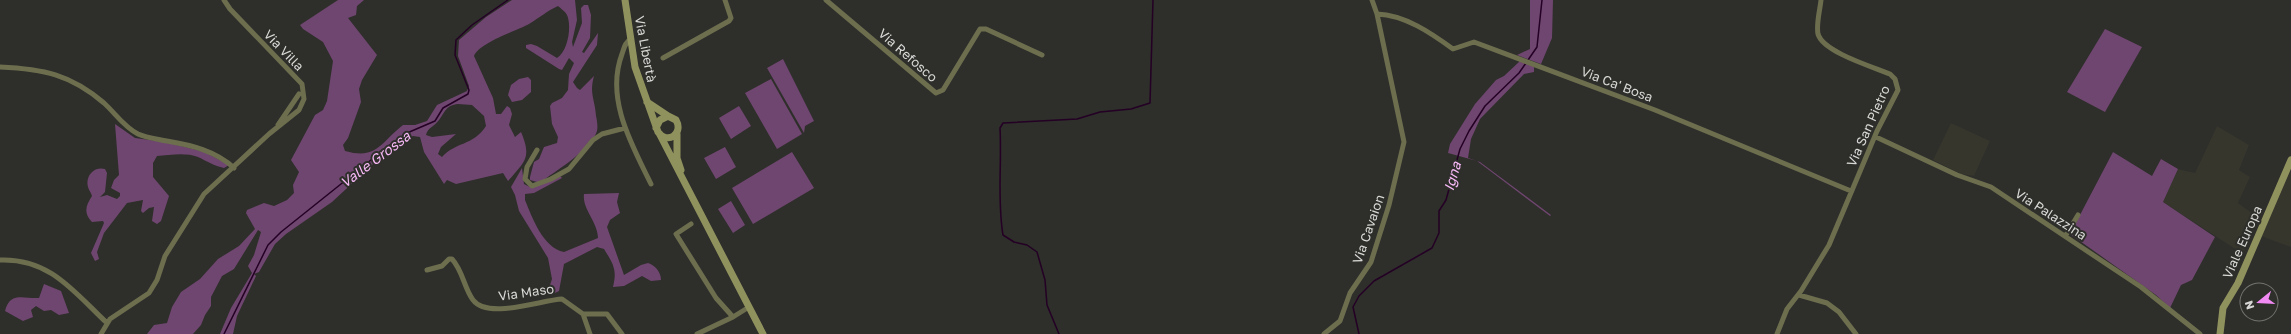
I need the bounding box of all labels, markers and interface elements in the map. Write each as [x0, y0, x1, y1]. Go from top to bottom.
street label: Via Libertà [632, 15, 660, 83]
street label: Via Refosco [875, 25, 941, 85]
street label: Via Villa [261, 26, 307, 74]
street label: Via Ca' Bosa [1579, 63, 1655, 105]
street label: Via San Pietro [1843, 83, 1893, 169]
water label: Valle Grossa [337, 127, 414, 191]
water label: Igna [1440, 158, 1465, 193]
street label: Via Palazzina [2012, 185, 2090, 243]
street label: Via Cavaion [1349, 192, 1387, 266]
street label: Viale Europa [2219, 203, 2265, 281]
street label: Via Maso [497, 280, 555, 304]
north arrow [2239, 282, 2279, 322]
text: N [2242, 299, 2256, 311]

